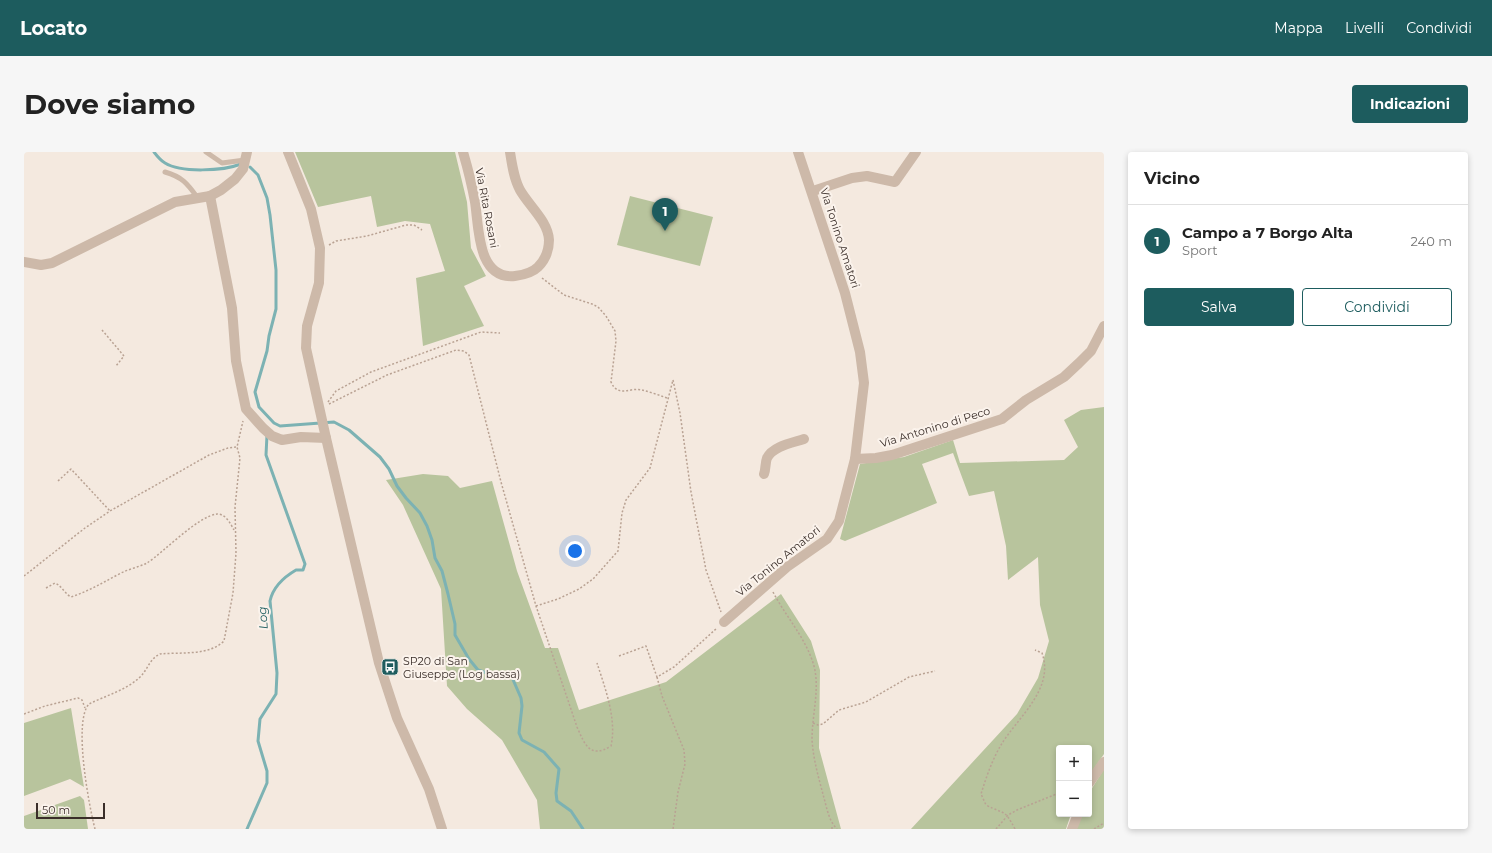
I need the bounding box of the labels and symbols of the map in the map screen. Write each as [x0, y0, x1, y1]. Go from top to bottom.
street label: Via Rita Rosani [472, 167, 502, 249]
street label: Via Tonino Amatori [817, 186, 863, 290]
pin: 1 [652, 198, 678, 231]
street label: Via Antonino di Peco [878, 404, 992, 450]
street label: Via Tonino Amatori [733, 523, 823, 599]
your location [565, 541, 585, 561]
water label: Log [254, 606, 271, 630]
place label: SP20 di San Giuseppe (Log bassa) [403, 654, 520, 681]
bus stop icon: SP20 di San Giuseppe (Log bassa) [380, 657, 400, 677]
scale bar [36, 801, 105, 820]

